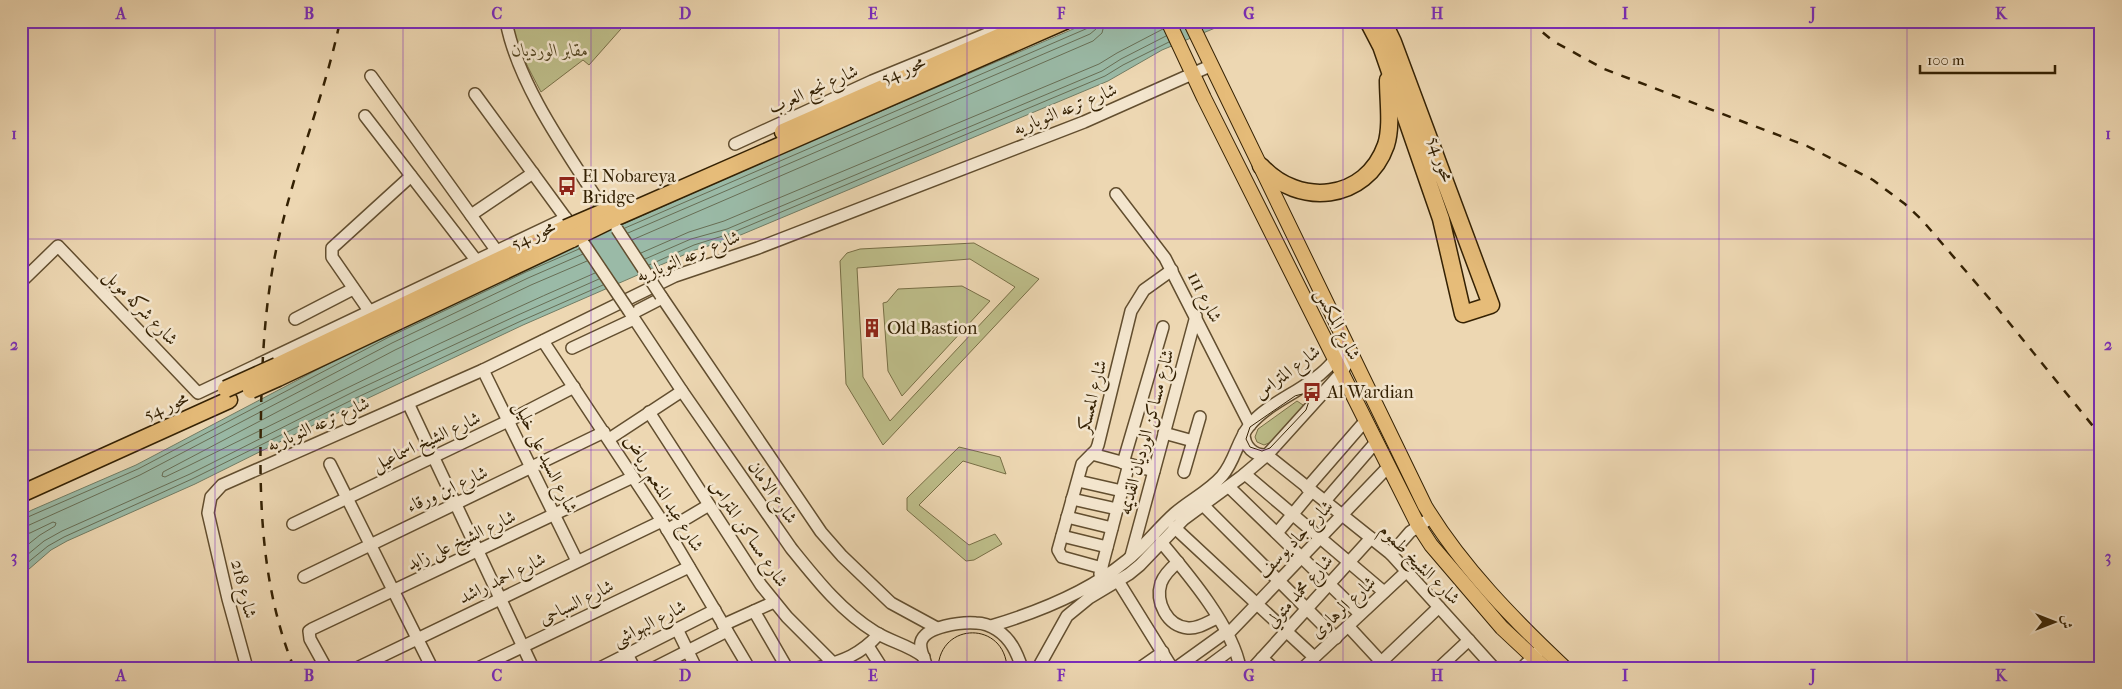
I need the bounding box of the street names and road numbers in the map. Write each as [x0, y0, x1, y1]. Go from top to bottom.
street label: محور 54 [878, 51, 929, 90]
street label: شارع نجع العرب [765, 60, 863, 123]
street label: شارع ترعه النوباريه [1010, 79, 1122, 144]
street label: محور 54 [1423, 134, 1458, 185]
street label: محور 54 [508, 216, 559, 255]
street label: شارع ترعه النوباريه [633, 226, 745, 291]
street label: شارع شركه موبل [96, 264, 183, 353]
street label: شارع 111 [1179, 268, 1226, 328]
street label: شارع المكس [1307, 285, 1365, 365]
street label: شارع المتراس [1250, 341, 1327, 407]
street label: شارع مساكن الورديان القديمه [1114, 347, 1183, 518]
street label: شارع المعسكر [1073, 358, 1116, 438]
street label: محور 54 [141, 387, 192, 426]
street label: شارع ترعه النوباريه [264, 392, 374, 460]
street label: شارع السيد على خليل [506, 398, 582, 519]
street label: شارع الشيخ اسماعيل [369, 407, 486, 480]
street label: شارع عبد المنعم رياض [614, 431, 708, 559]
street label: شارع الامان [740, 457, 802, 530]
street label: شارع ابن ورقاء [403, 462, 493, 521]
street label: شارع مساكن المتراس [702, 476, 792, 593]
street label: شارع جاد يوسف [1253, 496, 1341, 585]
street label: شارع الشيخ على زايد [403, 506, 521, 579]
street label: شارع الشيخ طموم [1372, 520, 1464, 612]
street label: شارع احمد راشد [455, 548, 551, 612]
street label: شارع محمد متولي [1261, 550, 1341, 635]
street label: شارع 218 [222, 558, 261, 622]
street label: شارع الرهاوى [1306, 572, 1383, 646]
street label: شارع السباحى [535, 575, 619, 633]
street label: شارع البهواشى [609, 596, 691, 654]

